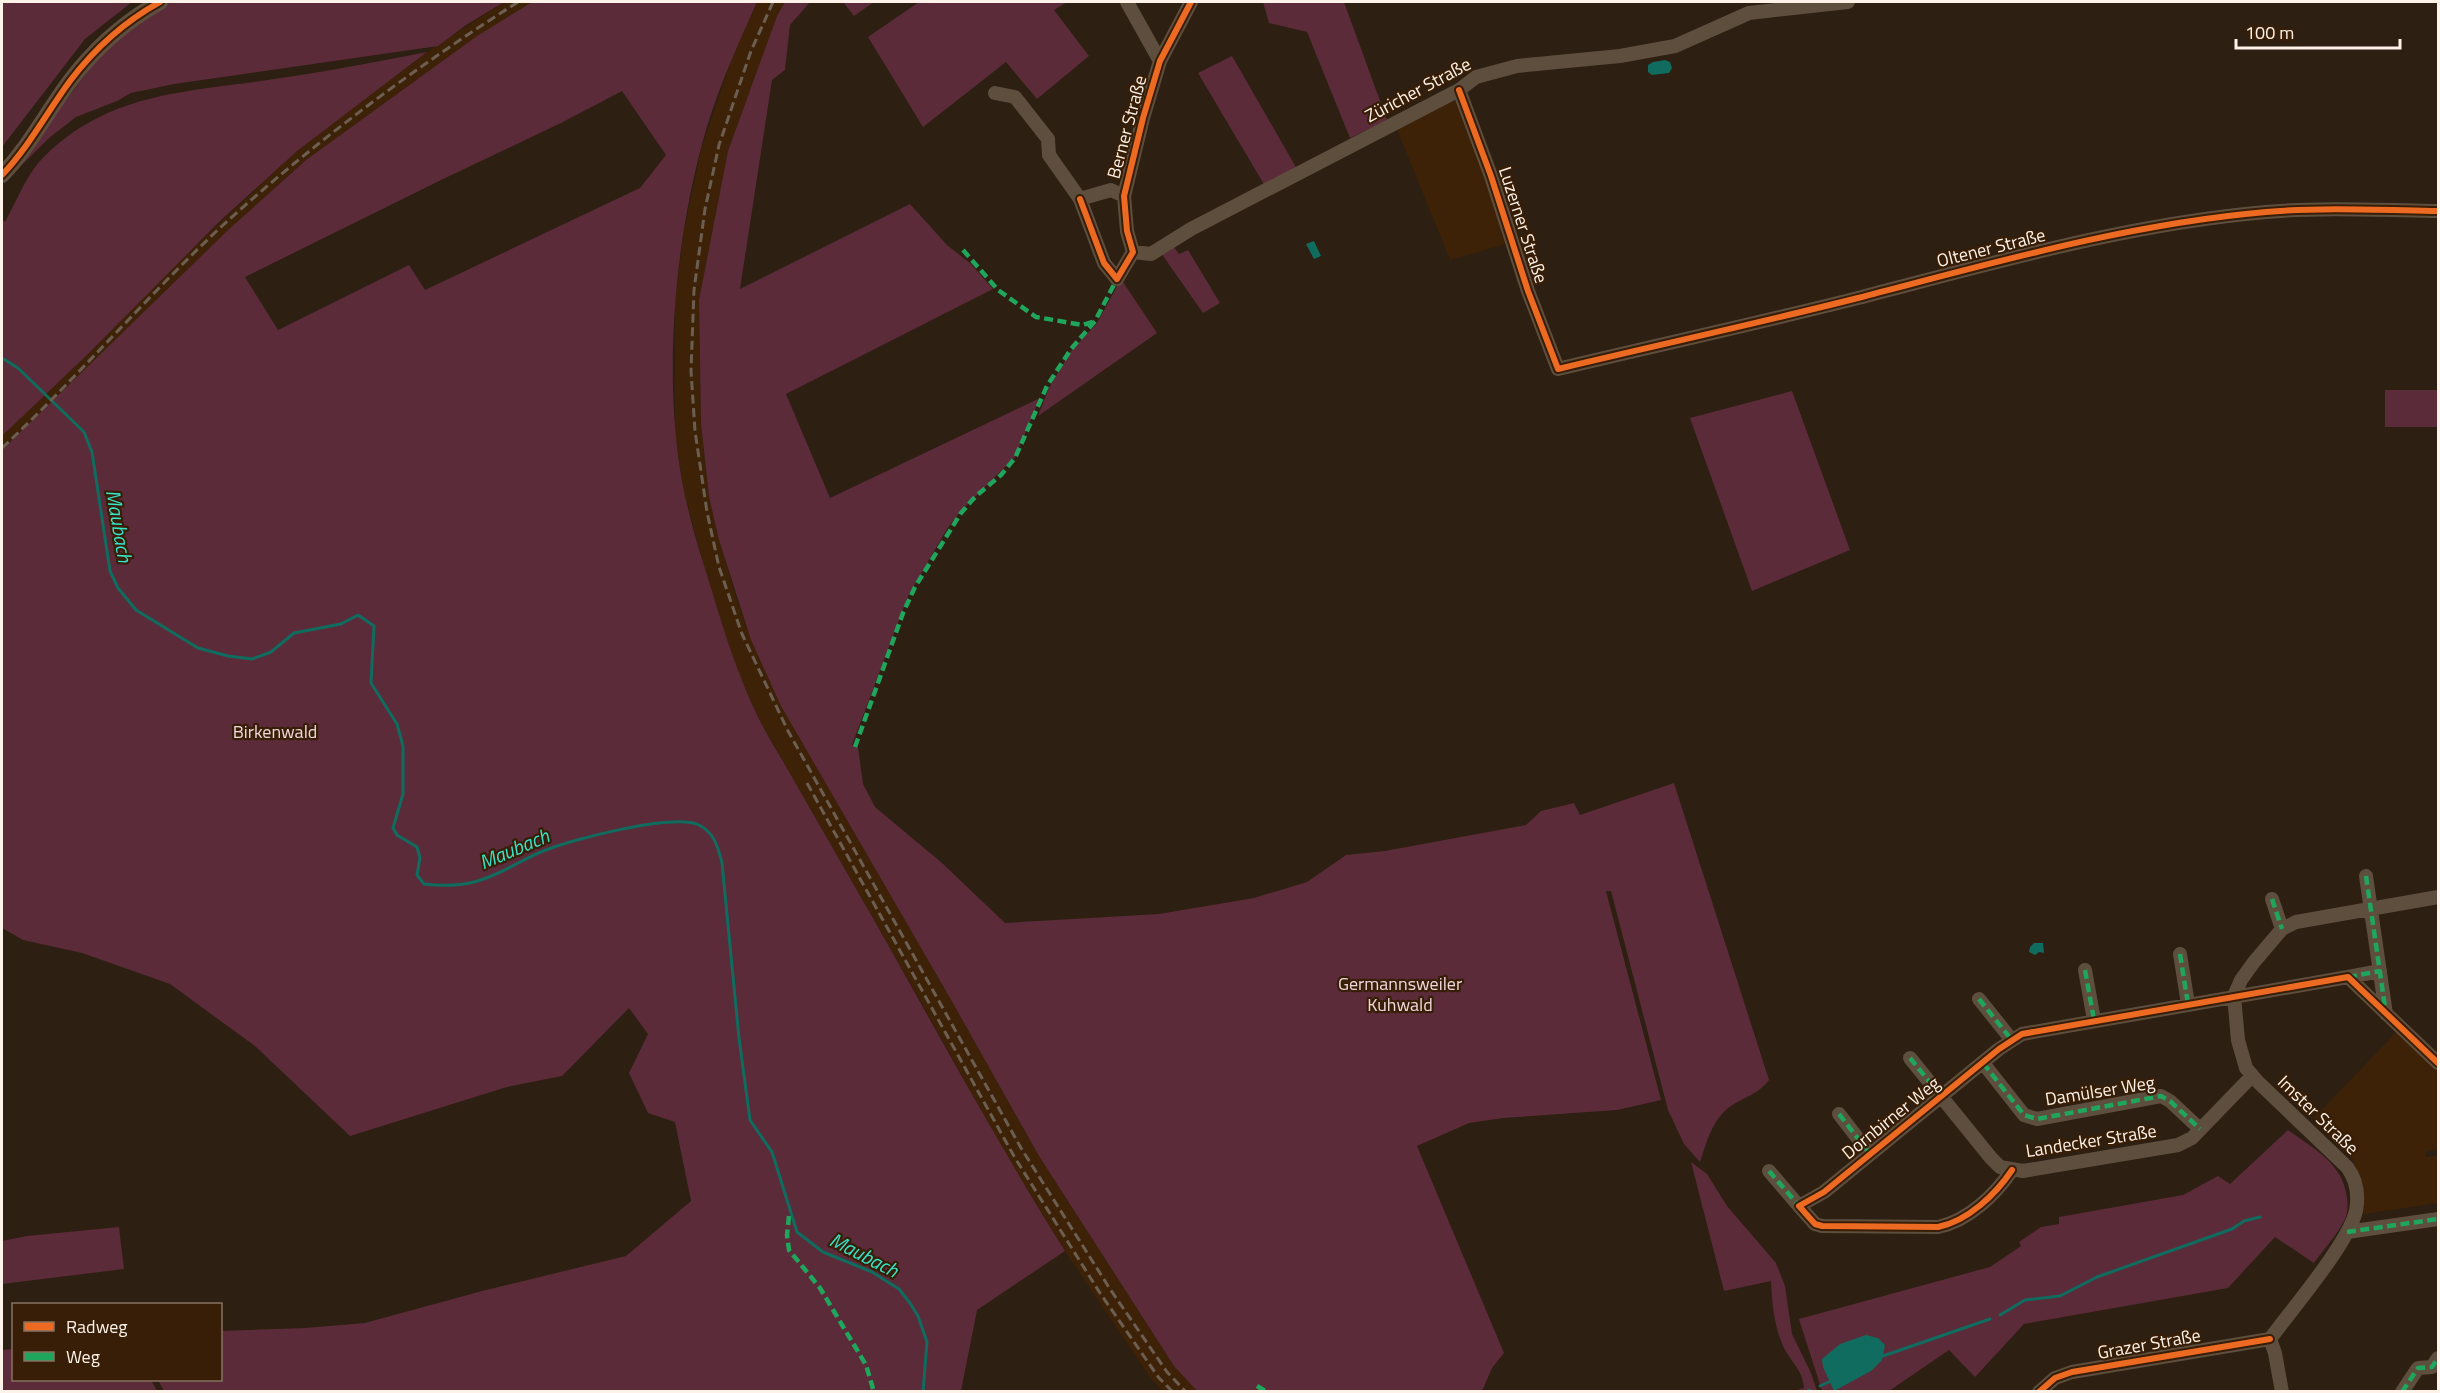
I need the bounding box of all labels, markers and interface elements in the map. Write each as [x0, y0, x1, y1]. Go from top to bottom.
scale bar [2236, 12, 2400, 50]
text: 100 m [2245, 19, 2294, 46]
street label: Züricher Straße [1360, 50, 1476, 129]
street label: Berner Straße [1100, 72, 1153, 182]
street label: Luzerner Straße [1492, 163, 1555, 287]
street label: Oltener Straße [1934, 221, 2048, 274]
water label: Maubach [98, 487, 141, 566]
park label: Birkenwald [233, 718, 317, 745]
water label: Maubach [474, 820, 555, 877]
park label: Germannsweiler Kuhwald [1338, 970, 1462, 1018]
street label: Damülser Weg [2043, 1068, 2157, 1113]
street label: Imster Straße [2272, 1069, 2365, 1160]
street label: Dornbirner Weg [1836, 1070, 1946, 1166]
street label: Landecker Straße [2024, 1117, 2158, 1164]
water label: Maubach [824, 1224, 905, 1286]
legend [12, 1303, 222, 1381]
text: Radweg [66, 1313, 128, 1340]
street label: Grazer Straße [2095, 1321, 2203, 1366]
text: Weg [66, 1343, 100, 1370]

